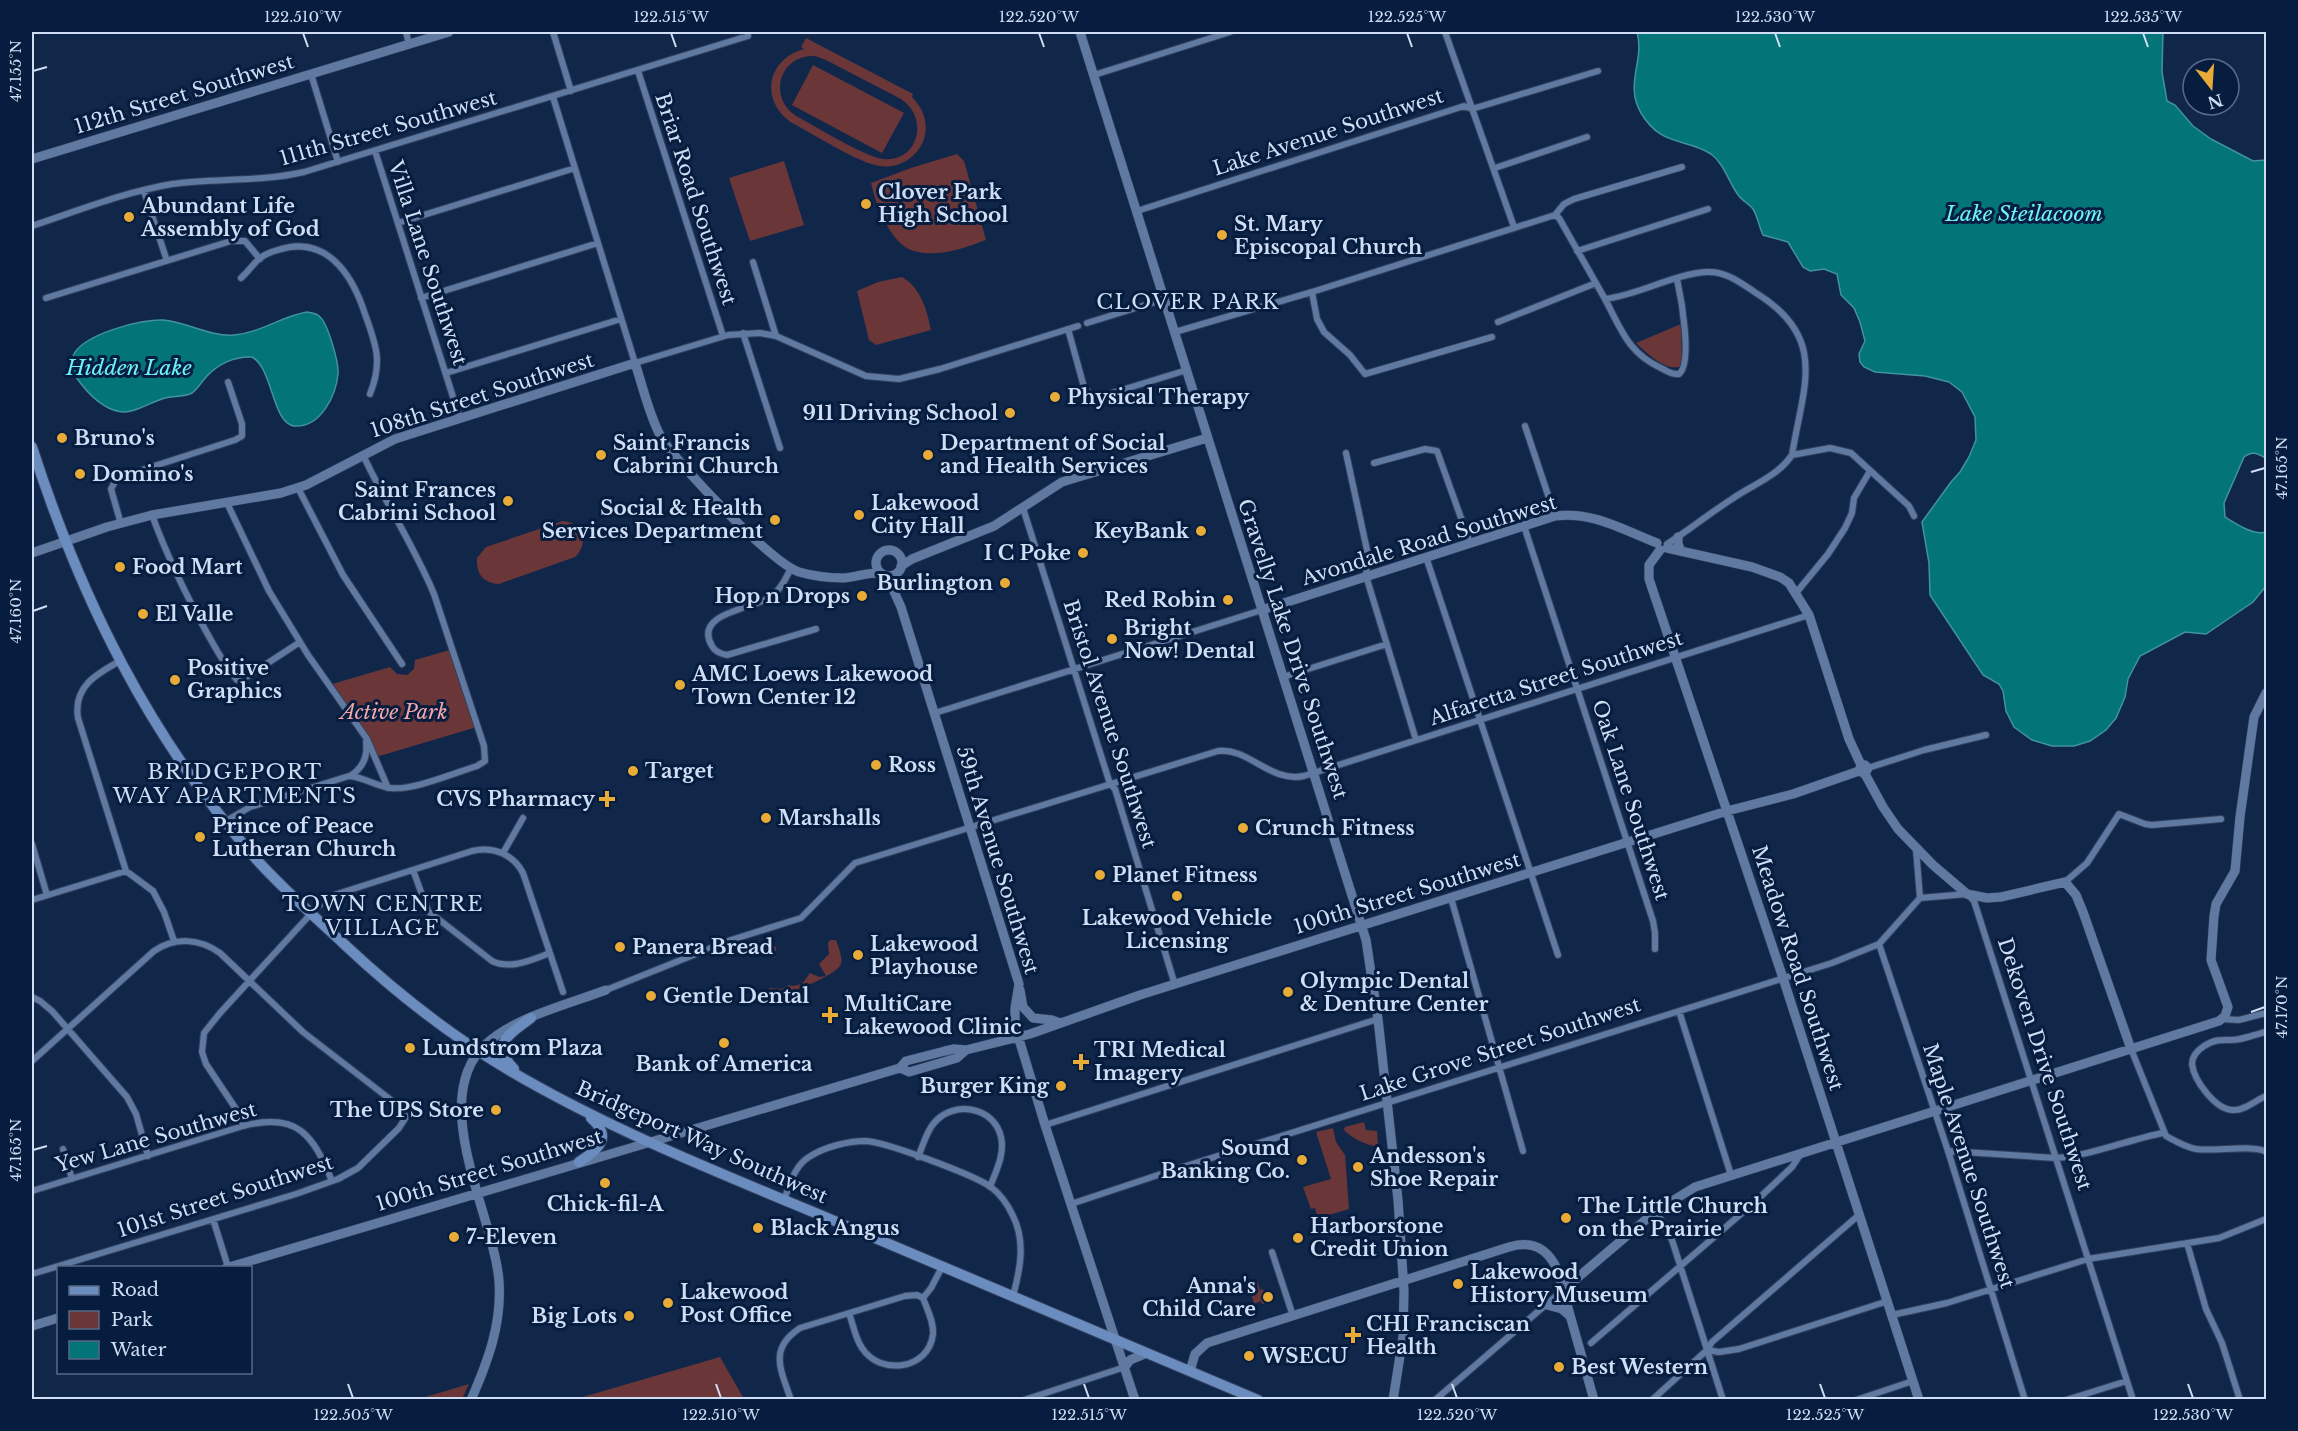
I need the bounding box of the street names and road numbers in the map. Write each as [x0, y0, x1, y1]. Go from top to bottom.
street label: 112th Street Southwest [71, 49, 297, 139]
street label: Lake Avenue Southwest [1210, 83, 1447, 181]
street label: 111th Street Southwest [277, 85, 500, 171]
street label: Briar Road Southwest [650, 90, 742, 308]
street label: Villa Lane Southwest [383, 157, 473, 369]
street label: 108th Street Southwest [367, 347, 597, 442]
street label: Avondale Road Southwest [1298, 490, 1560, 591]
street label: Gravelly Lake Drive Southwest [1233, 496, 1353, 802]
street label: Bristol Avenue Southwest [1058, 597, 1162, 852]
street label: Alfaretta Street Southwest [1425, 626, 1686, 731]
street label: Oak Lane Southwest [1587, 697, 1675, 904]
street label: 59th Avenue Southwest [952, 743, 1044, 977]
street label: Meadow Road Southwest [1747, 842, 1849, 1094]
street label: 100th Street Southwest [1291, 847, 1524, 939]
street label: Dekoven Drive Southwest [1993, 935, 2097, 1194]
street label: Lake Grove Street Southwest [1357, 992, 1644, 1106]
street label: Maple Avenue Southwest [1918, 1040, 2020, 1292]
street label: Bridgeport Way Southwest [573, 1076, 832, 1209]
street label: Yew Lane Southwest [52, 1097, 260, 1177]
street label: 100th Street Southwest [373, 1124, 606, 1216]
street label: 101st Street Southwest [114, 1150, 336, 1242]

